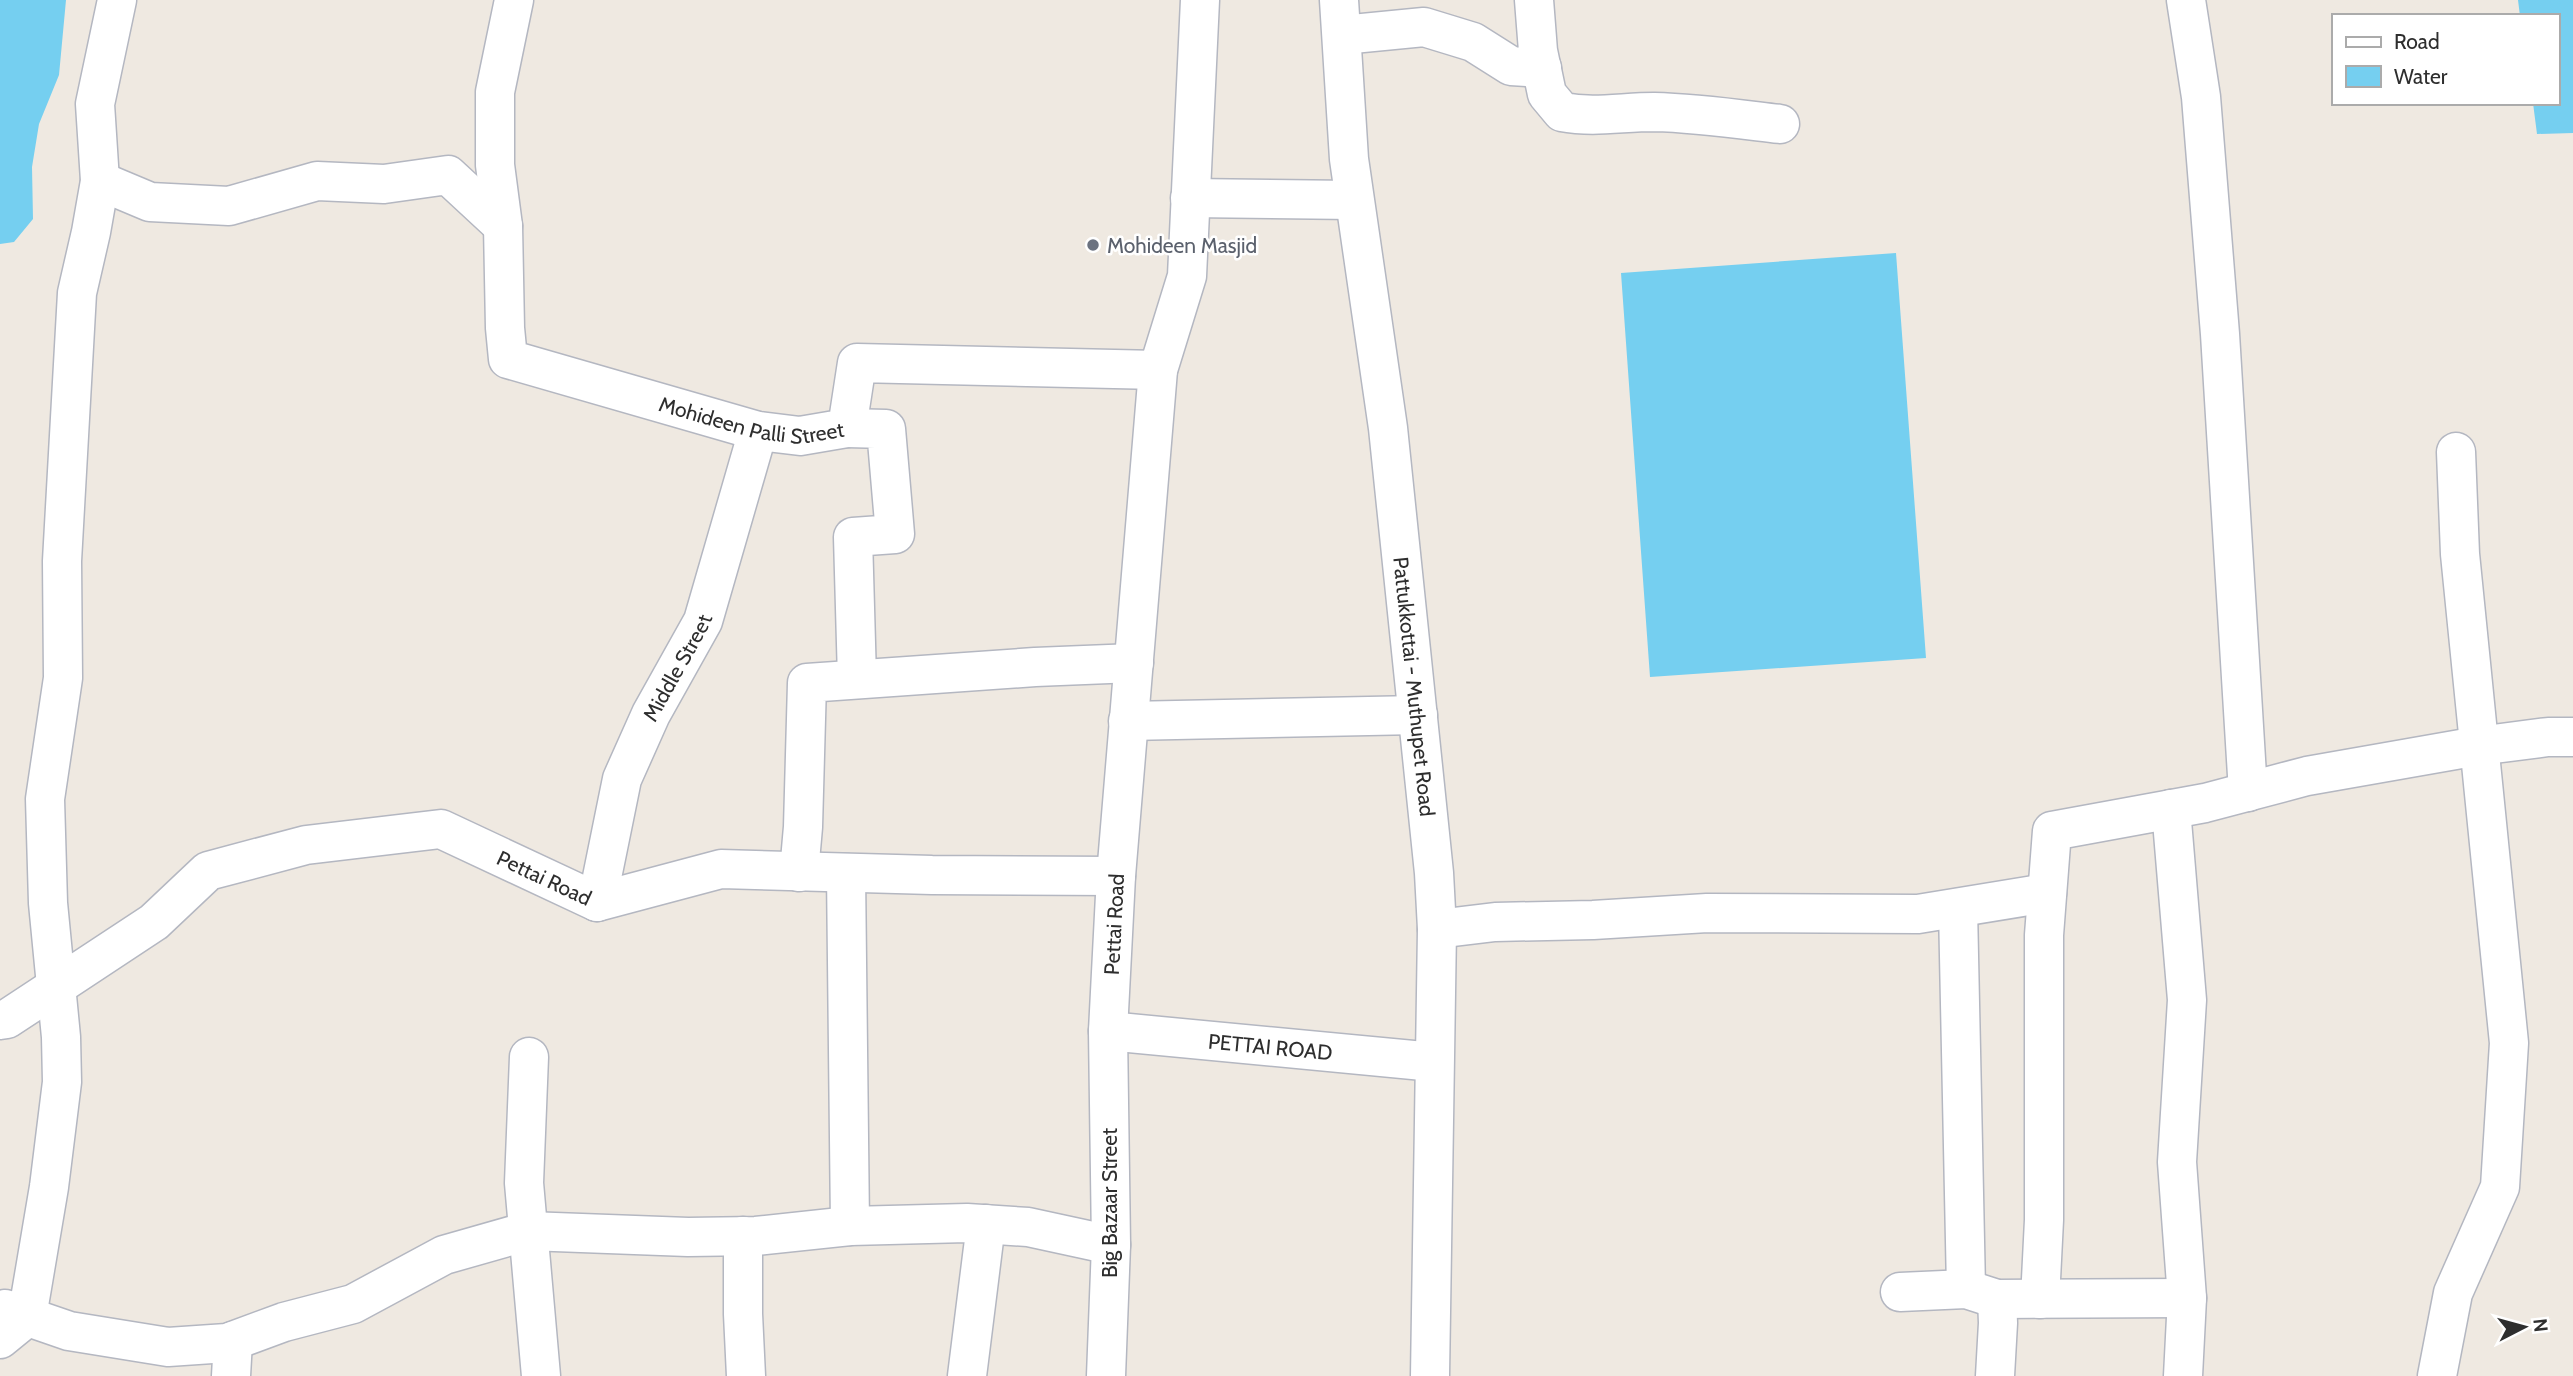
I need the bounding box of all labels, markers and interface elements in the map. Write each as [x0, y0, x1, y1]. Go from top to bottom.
legend [2332, 14, 2559, 105]
text: Road [2394, 29, 2440, 54]
text: Water [2394, 64, 2448, 89]
place label: Mohideen Masjid [1107, 233, 1257, 259]
marker: Mohideen Masjid [1085, 237, 1101, 253]
street label: Mohideen Palli Street [656, 391, 846, 449]
street label: Pattukkottai - Muthupet Road [1389, 556, 1441, 817]
street label: Middle Street [637, 612, 717, 725]
street label: Pettai Road [493, 845, 596, 910]
street label: Pettai Road [1098, 873, 1129, 976]
street label: PETTAI ROAD [1207, 1028, 1334, 1065]
street label: Big Bazaar Street [1097, 1128, 1122, 1278]
north arrow [2489, 1292, 2559, 1362]
text: N [2528, 1317, 2553, 1333]

